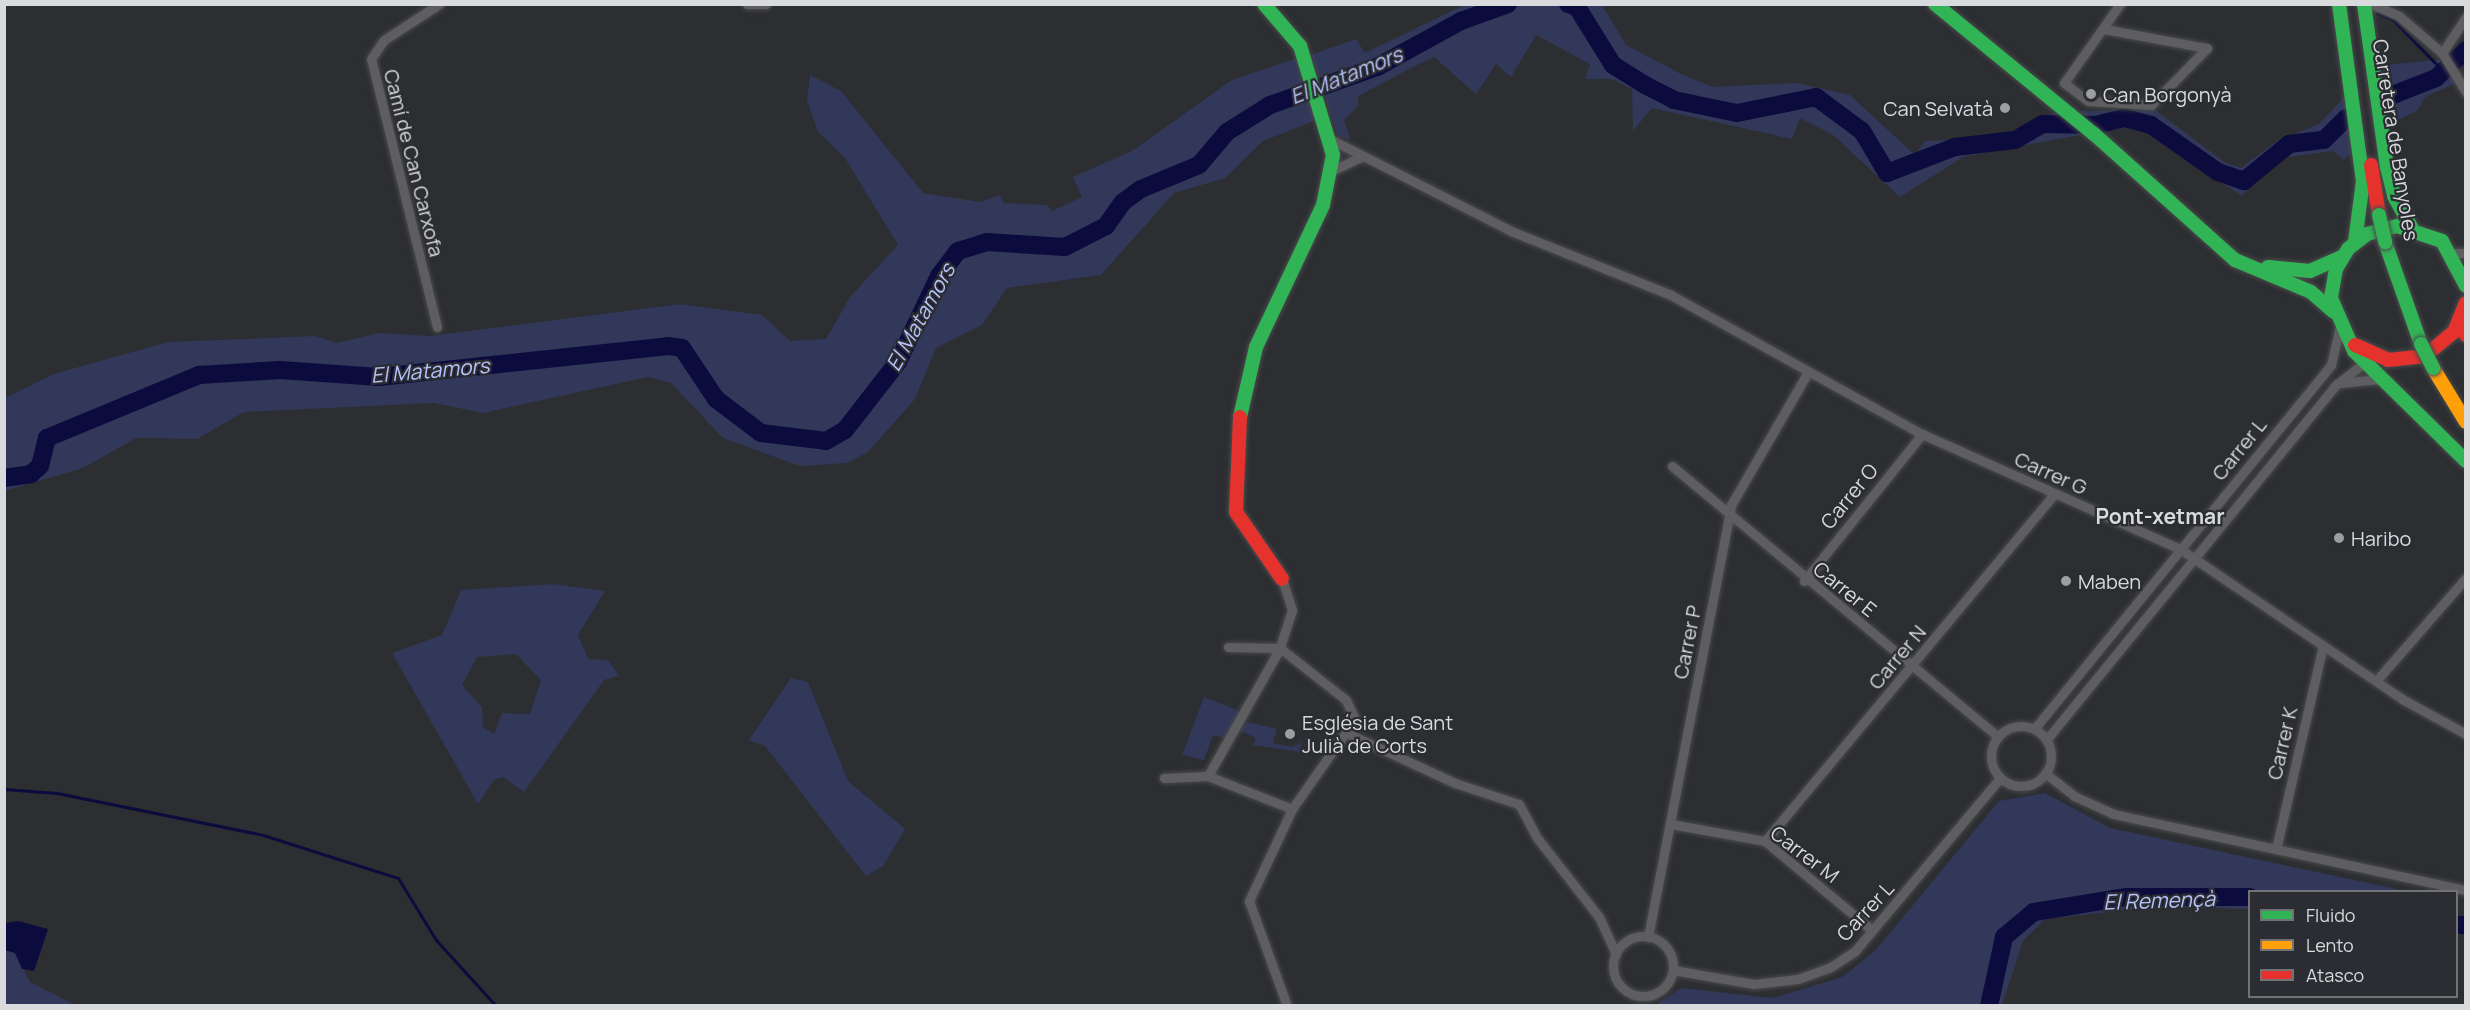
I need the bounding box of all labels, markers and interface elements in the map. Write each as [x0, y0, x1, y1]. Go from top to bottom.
street label: Carretera de Banyoles [2368, 37, 2424, 243]
water label: El Matamors [1286, 41, 1406, 109]
street label: Camí de Can Carxofa [379, 67, 449, 259]
place label: Can Borgonyà [2103, 82, 2232, 106]
marker: Can Borgonyà [2084, 87, 2098, 101]
place label: Can Selvatà [1883, 96, 1993, 120]
marker: Can Selvatà [1998, 101, 2012, 115]
water label: El Matamors [880, 259, 960, 375]
water label: El Matamors [370, 352, 490, 388]
street label: Carrer L [2207, 413, 2271, 485]
street label: Carrer G [2011, 446, 2091, 500]
street label: Carrer O [1815, 459, 1883, 533]
district label: Pont-xetmar [2095, 503, 2225, 529]
place label: Haribo [2351, 526, 2411, 550]
marker: Haribo [2332, 531, 2346, 545]
street label: Carrer E [1809, 556, 1881, 622]
place label: Maben [2078, 569, 2141, 593]
marker: Maben [2059, 574, 2073, 588]
street label: Carrer P [1668, 603, 1706, 681]
street label: Carrer N [1863, 620, 1931, 694]
street label: Carrer K [2262, 704, 2302, 782]
place label: Església de Sant Julià de Corts [1302, 710, 1453, 757]
marker: Església de Sant Julià de Corts [1283, 727, 1297, 741]
street label: Carrer M [1766, 821, 1844, 887]
street label: Carrer L [1831, 876, 1899, 946]
water label: El Remençà [2103, 885, 2215, 915]
legend [2248, 890, 2458, 998]
text: Fluido [2306, 903, 2355, 927]
text: Lento [2306, 933, 2354, 957]
text: Atasco [2306, 963, 2364, 987]

